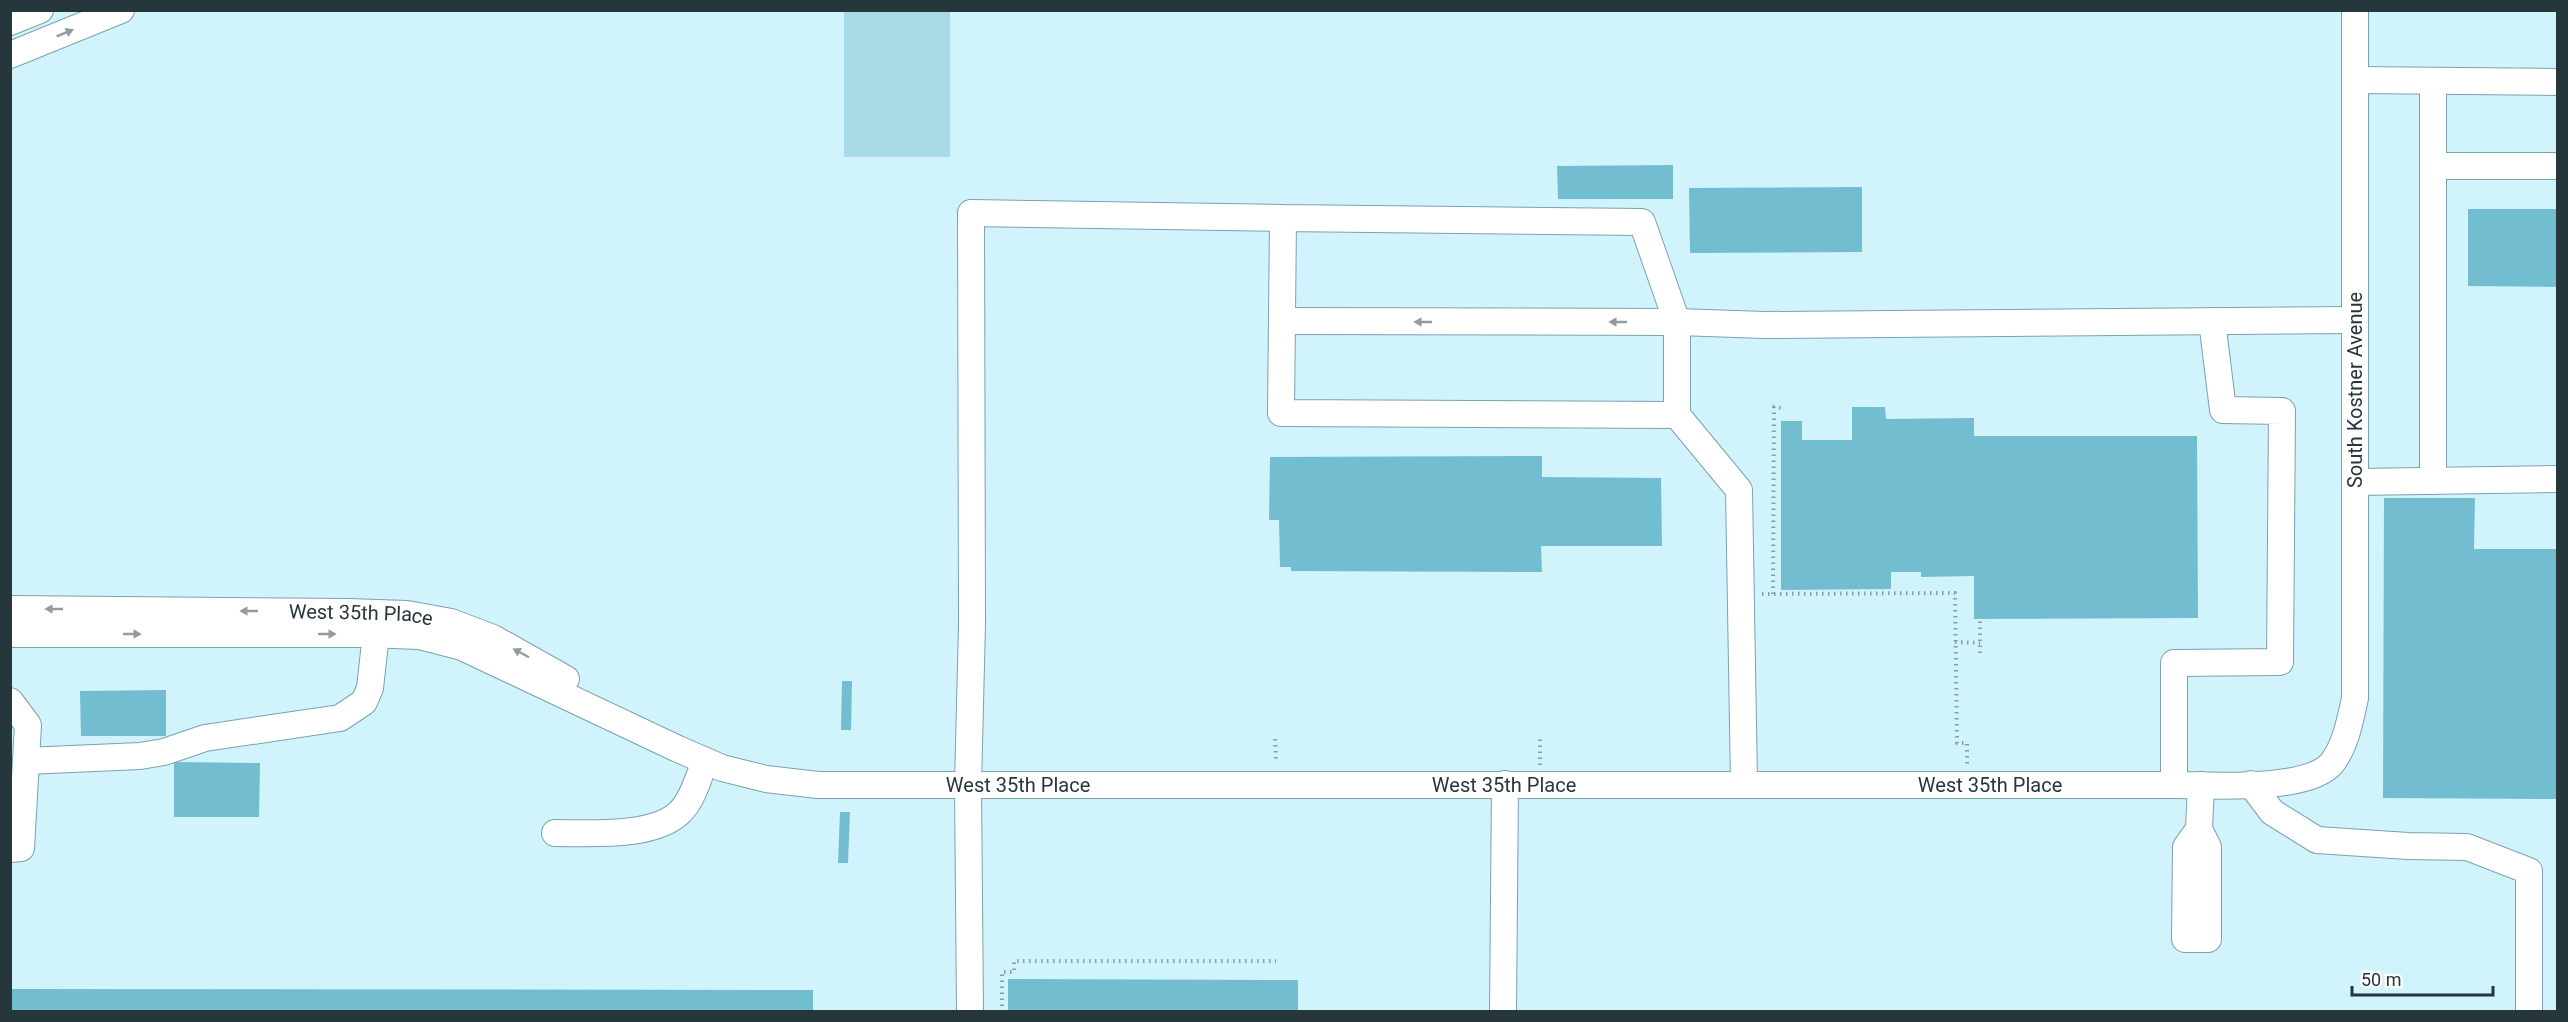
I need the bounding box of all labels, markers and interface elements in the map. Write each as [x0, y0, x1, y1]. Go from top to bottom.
one-way arrow [56, 28, 74, 38]
street label: South Kostner Avenue [2343, 292, 2367, 488]
one-way arrow [1414, 317, 1433, 327]
one-way arrow [1609, 317, 1628, 327]
street label: West 35th Place [289, 599, 435, 630]
one-way arrow [45, 604, 64, 614]
one-way arrow [240, 606, 259, 616]
one-way arrow [122, 629, 141, 639]
one-way arrow [317, 629, 336, 639]
one-way arrow [512, 648, 529, 658]
street label: West 35th Place [946, 773, 1090, 797]
street label: West 35th Place [1432, 773, 1576, 797]
street label: West 35th Place [1918, 773, 2062, 797]
scale bar [2352, 959, 2493, 997]
text: 50 m [2361, 969, 2401, 990]

